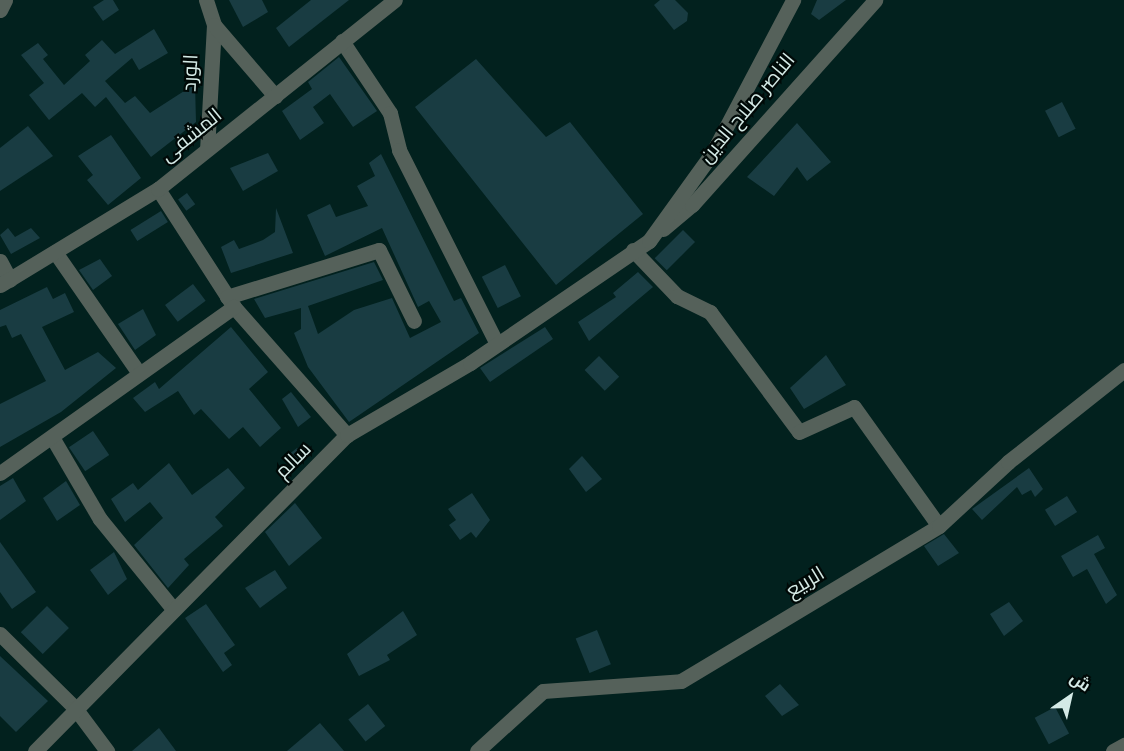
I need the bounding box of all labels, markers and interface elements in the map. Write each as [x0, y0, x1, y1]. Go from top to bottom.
street label: الناصر صلاح الدين [694, 48, 800, 168]
street label: الورد [177, 54, 203, 92]
street label: المشفى [155, 103, 227, 167]
street label: سالم [270, 437, 316, 483]
street label: الربيع [781, 561, 829, 603]
north arrow [1040, 667, 1100, 727]
text: ش [1067, 668, 1094, 695]

